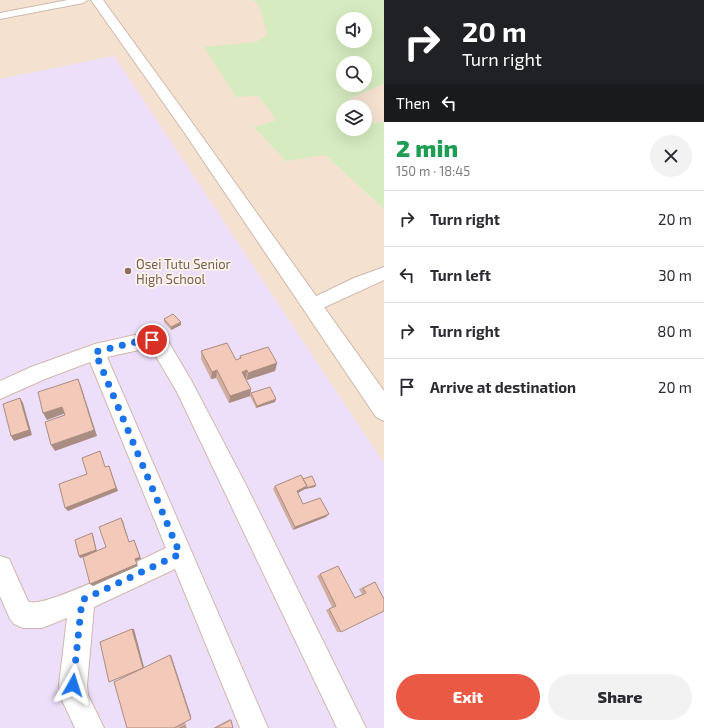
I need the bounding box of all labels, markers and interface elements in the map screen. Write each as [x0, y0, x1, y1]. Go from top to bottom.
map controls [336, 12, 372, 136]
button: sound [336, 12, 372, 48]
text: 20 m [462, 14, 527, 48]
icon: right [396, 16, 448, 68]
text: Turn right [462, 48, 542, 70]
button: search [336, 56, 372, 92]
icon: left [438, 92, 460, 114]
text: Then [396, 94, 430, 112]
button: layers [336, 100, 372, 136]
text: 2 min [396, 133, 458, 162]
button: close [650, 135, 692, 177]
text: 150 m · 18:45 [396, 163, 470, 179]
icon: right [396, 208, 418, 230]
text: Turn right [430, 210, 500, 228]
text: 20 m [658, 210, 692, 228]
place label: Osei Tutu Senior High School [136, 256, 231, 287]
icon: left [396, 264, 418, 286]
marker: Osei Tutu Senior High School [123, 266, 133, 276]
text: Turn left [430, 266, 491, 284]
text: 30 m [658, 266, 692, 284]
icon: right [396, 320, 418, 342]
text: Turn right [430, 322, 500, 340]
text: 80 m [657, 322, 692, 340]
pin [135, 323, 169, 357]
icon: arrive [141, 329, 163, 351]
icon: arrive [396, 376, 418, 398]
text: Arrive at destination [430, 378, 576, 396]
text: 20 m [658, 378, 692, 396]
position arrow [52, 664, 94, 706]
button: Exit [396, 674, 540, 720]
button: Share [548, 674, 692, 720]

